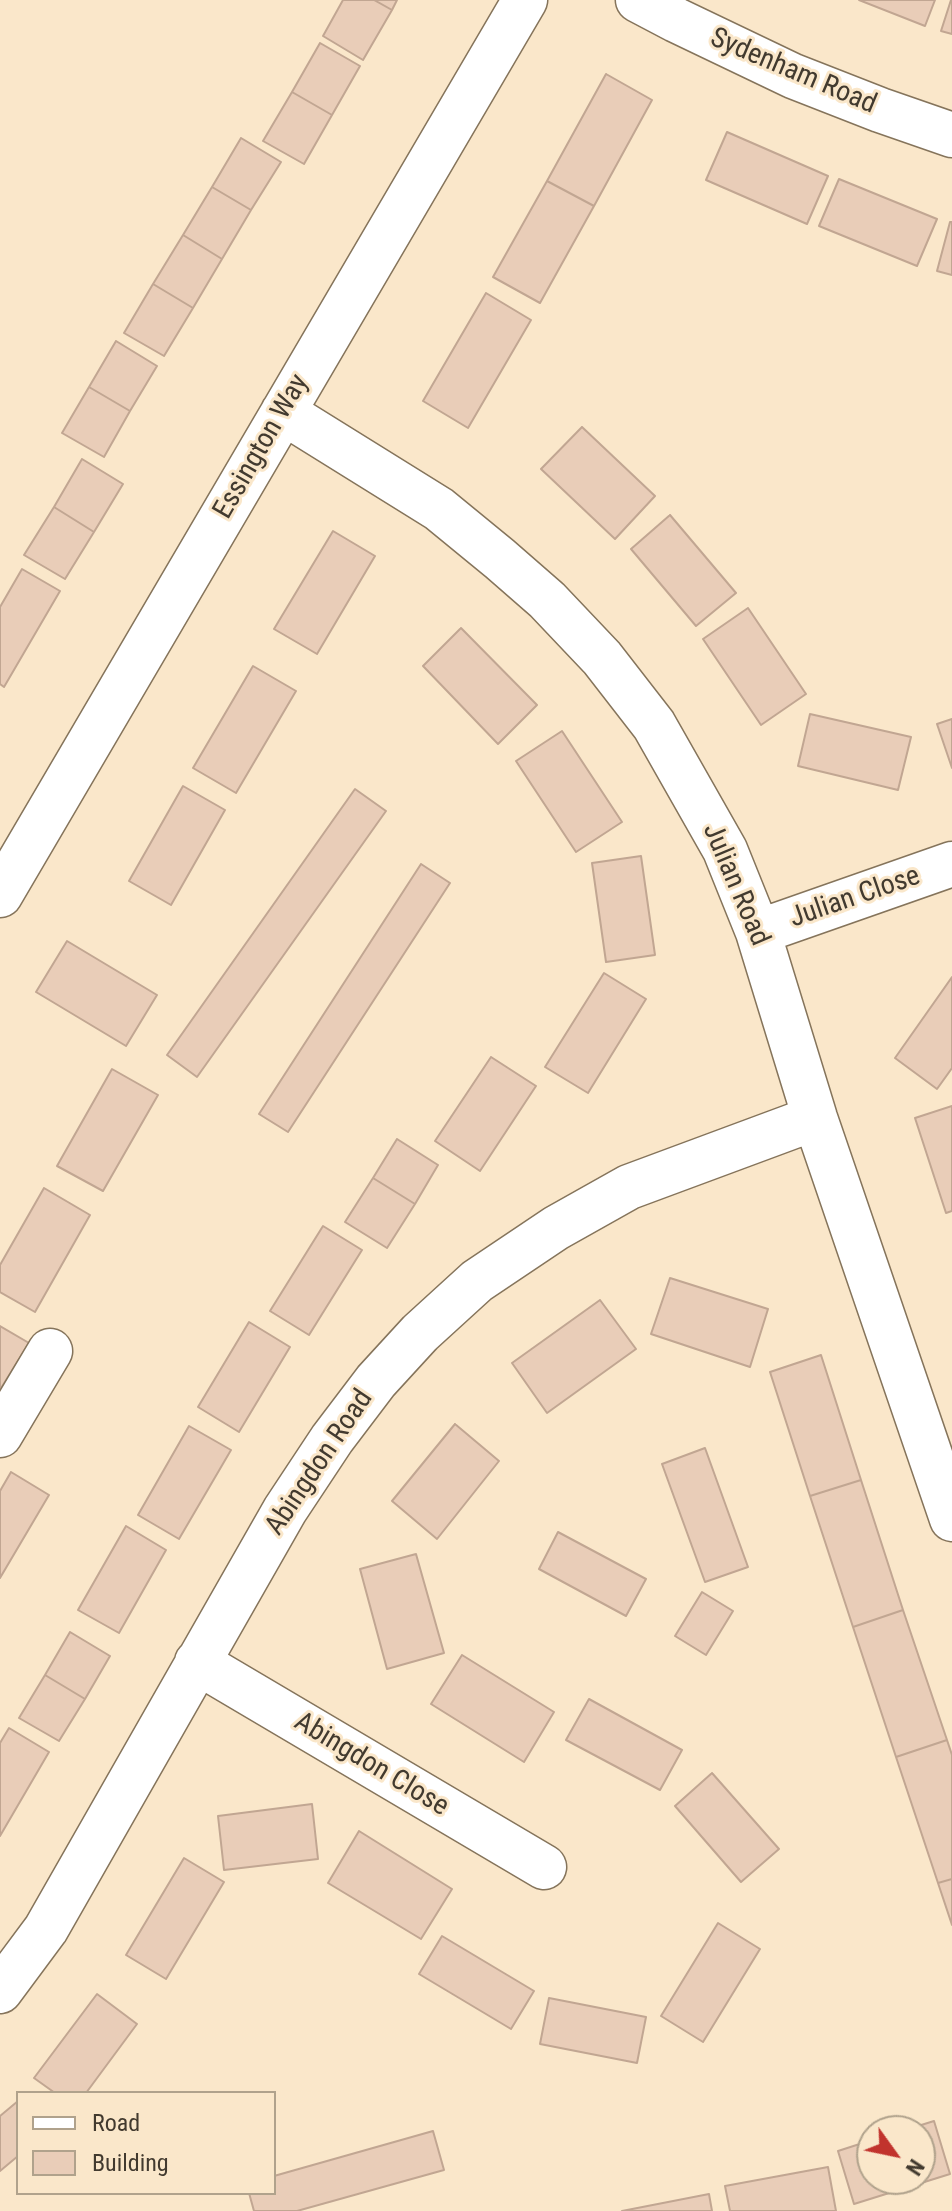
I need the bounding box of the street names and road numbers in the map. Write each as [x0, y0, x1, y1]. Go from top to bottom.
street label: Sydenham Road [705, 22, 881, 122]
street label: Essington Way [207, 369, 317, 525]
street label: Julian Road [694, 819, 776, 951]
street label: Julian Close [785, 860, 925, 936]
street label: Abingdon Road [259, 1384, 381, 1542]
street label: Abingdon Close [288, 1706, 454, 1824]

